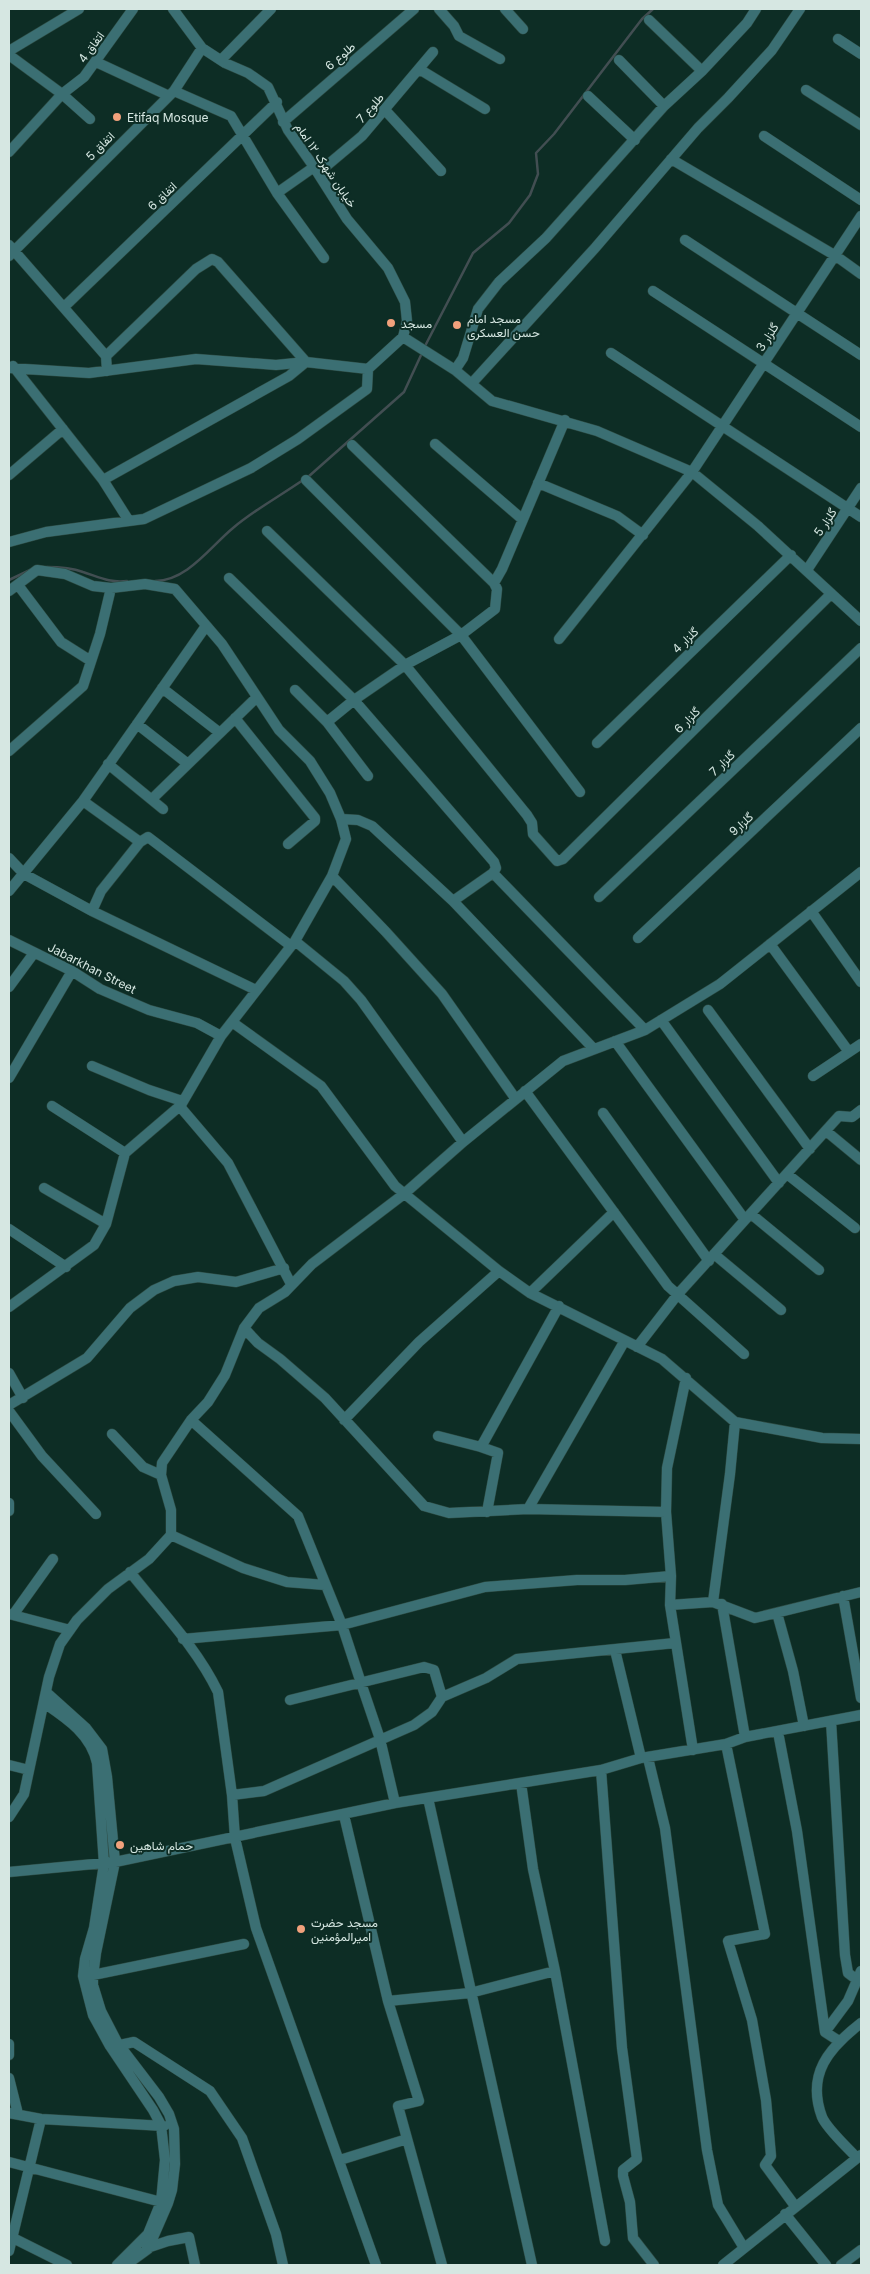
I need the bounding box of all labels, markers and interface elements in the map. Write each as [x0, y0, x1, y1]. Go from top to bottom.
street label: اتفاق 4 [75, 28, 107, 66]
street label: طلوع 6 [322, 39, 360, 75]
street label: طلوع 7 [353, 90, 389, 127]
place label: Etifaq Mosque [127, 110, 209, 125]
marker: Etifaq Mosque [111, 111, 123, 123]
street label: خیابان شهرک ۱۲ امام [291, 120, 360, 211]
street label: اتفاق 5 [82, 128, 118, 164]
street label: اتفاق 6 [144, 179, 180, 213]
place label: مسجد امام حسن العسکری [467, 311, 540, 341]
place label: مسجد [401, 316, 432, 331]
marker: مسجد [385, 317, 397, 329]
marker: مسجد امام حسن العسکری [451, 319, 463, 331]
street label: گلزار 3 [752, 320, 782, 354]
street label: گلزار 5 [810, 505, 841, 539]
street label: گلزار 4 [669, 624, 702, 657]
street label: گلزار 6 [671, 704, 704, 737]
street label: گلزار 7 [706, 747, 739, 780]
street label: گلزار9 [726, 809, 757, 840]
street label: Jabarkhan Street [45, 939, 139, 997]
place label: حمام شاهین [130, 1838, 193, 1854]
marker: حمام شاهین [114, 1839, 126, 1851]
place label: مسجد حضرت امیرالمؤمنین [311, 1915, 378, 1945]
marker: مسجد حضرت امیرالمؤمنین [295, 1923, 307, 1935]

